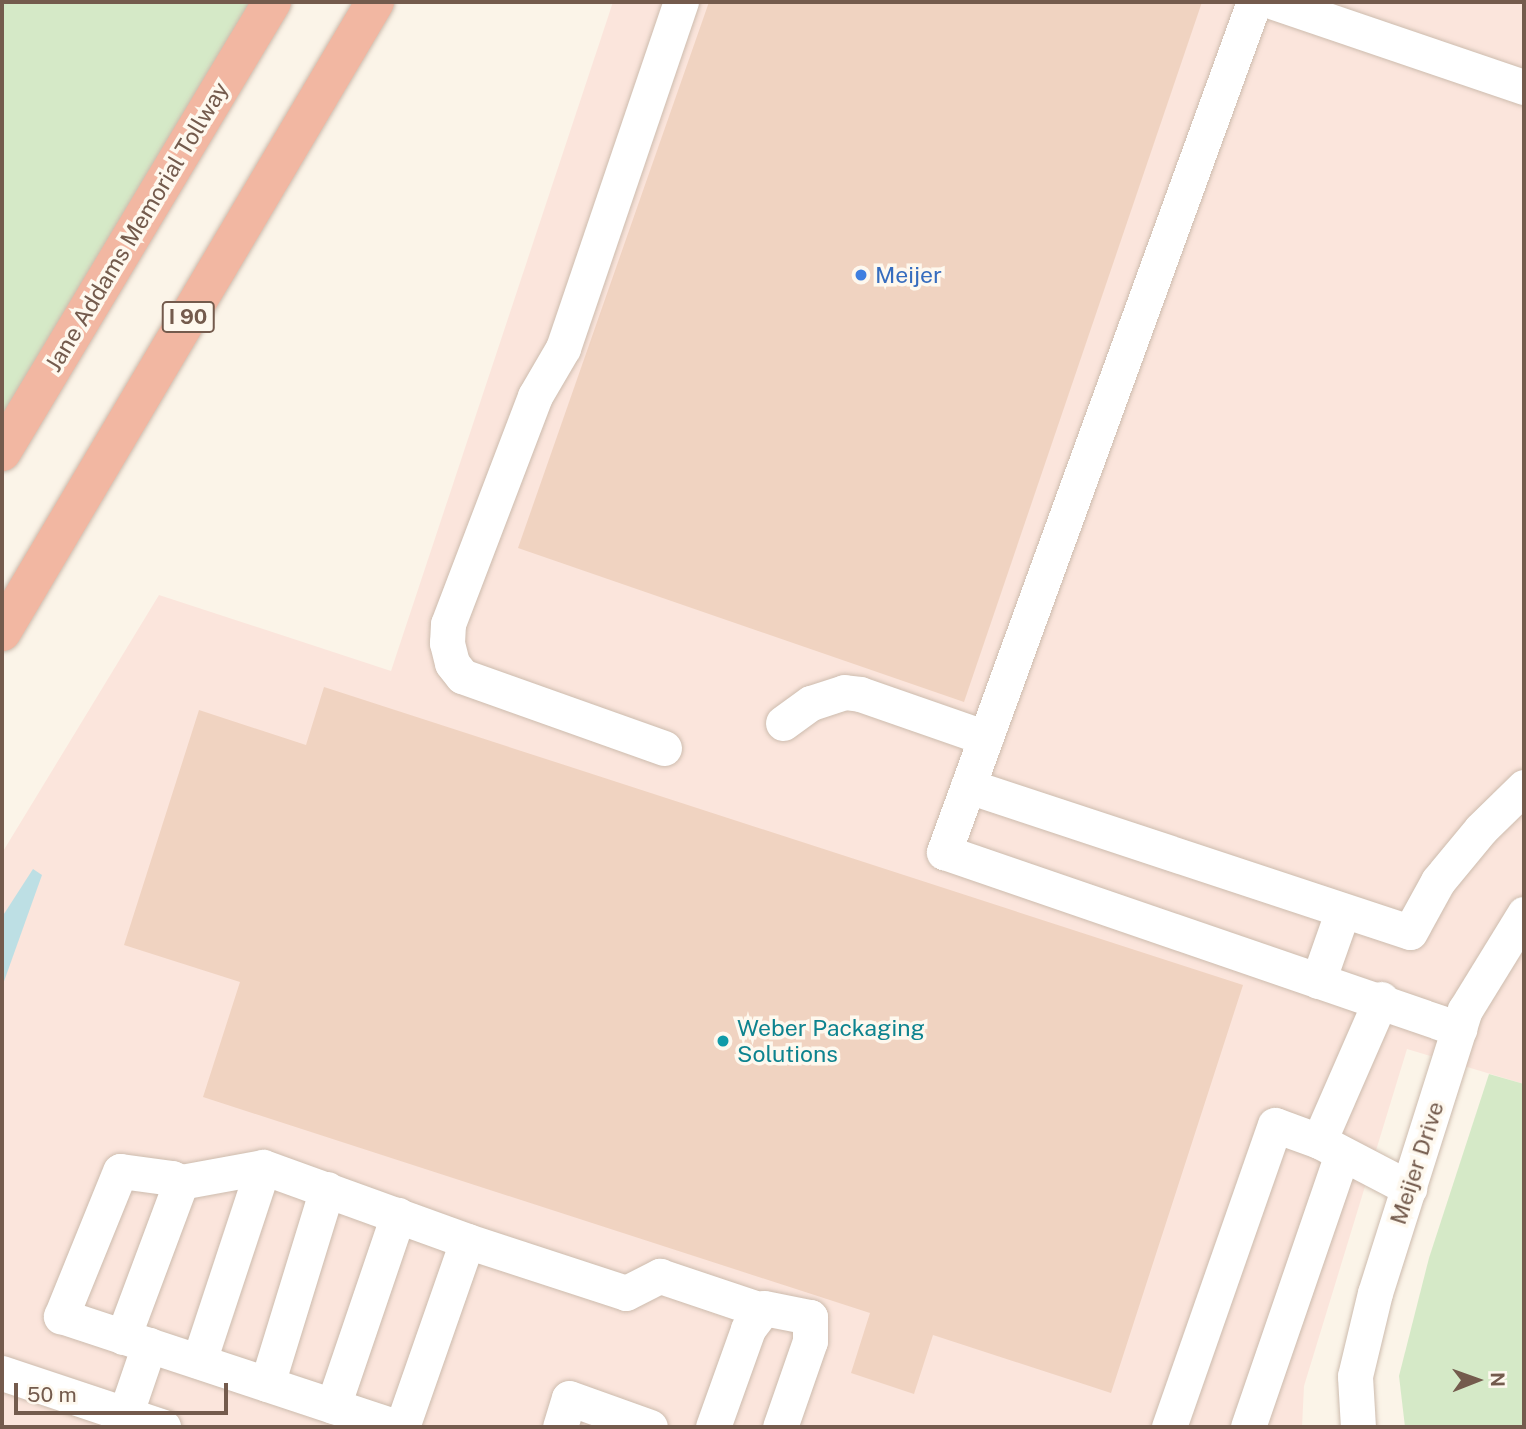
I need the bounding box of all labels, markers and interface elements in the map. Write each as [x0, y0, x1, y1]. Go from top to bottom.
street label: Jane Addams Memorial Tollway [39, 77, 235, 377]
place label: Meijer [875, 261, 942, 289]
marker: Meijer [853, 267, 869, 283]
road number: I 90 [160, 300, 216, 334]
place label: Weber Packaging Solutions [737, 1014, 925, 1068]
marker: Weber Packaging Solutions [715, 1033, 731, 1049]
street label: Meijer Drive [1384, 1098, 1450, 1228]
north arrow [1442, 1345, 1512, 1415]
scale bar [18, 1370, 231, 1414]
text: N [1487, 1372, 1509, 1387]
text: 50 m [27, 1382, 77, 1407]

